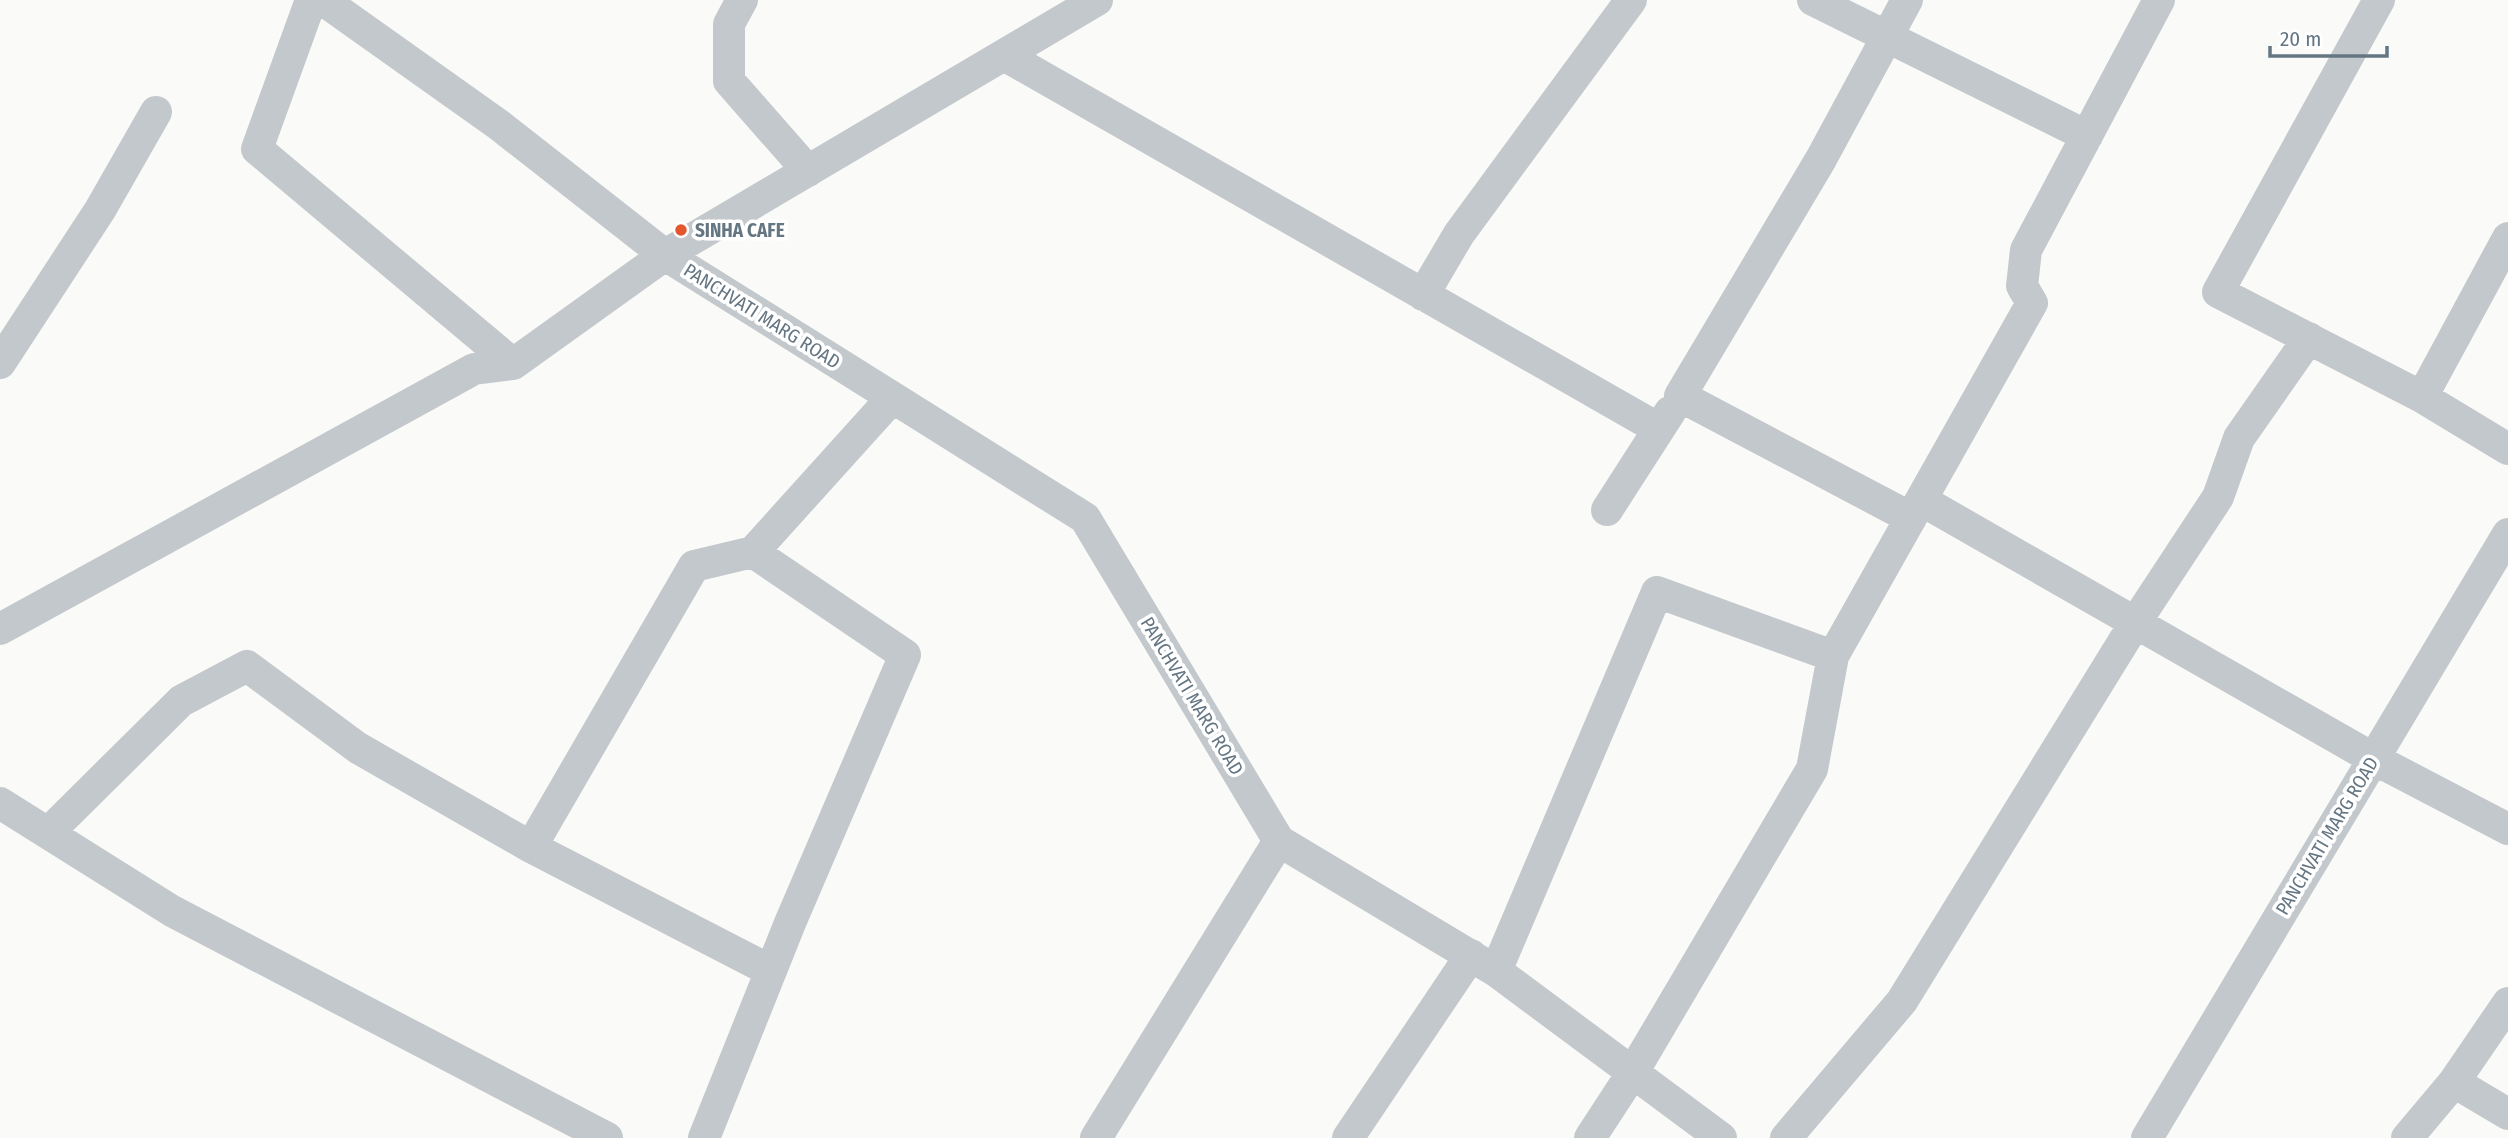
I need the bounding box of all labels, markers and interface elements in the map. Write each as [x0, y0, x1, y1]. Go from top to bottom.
scale bar [2270, 14, 2387, 58]
text: 20 m [2280, 26, 2321, 52]
place label: SINHA CAFE [695, 219, 785, 242]
marker: SINHA CAFE [673, 222, 689, 238]
street label: PANCHVATI MARG ROAD [680, 259, 844, 373]
street label: PANCHVATI MARG ROAD [1136, 613, 1248, 779]
street label: PANCHVATI MARG ROAD [2271, 753, 2383, 919]

